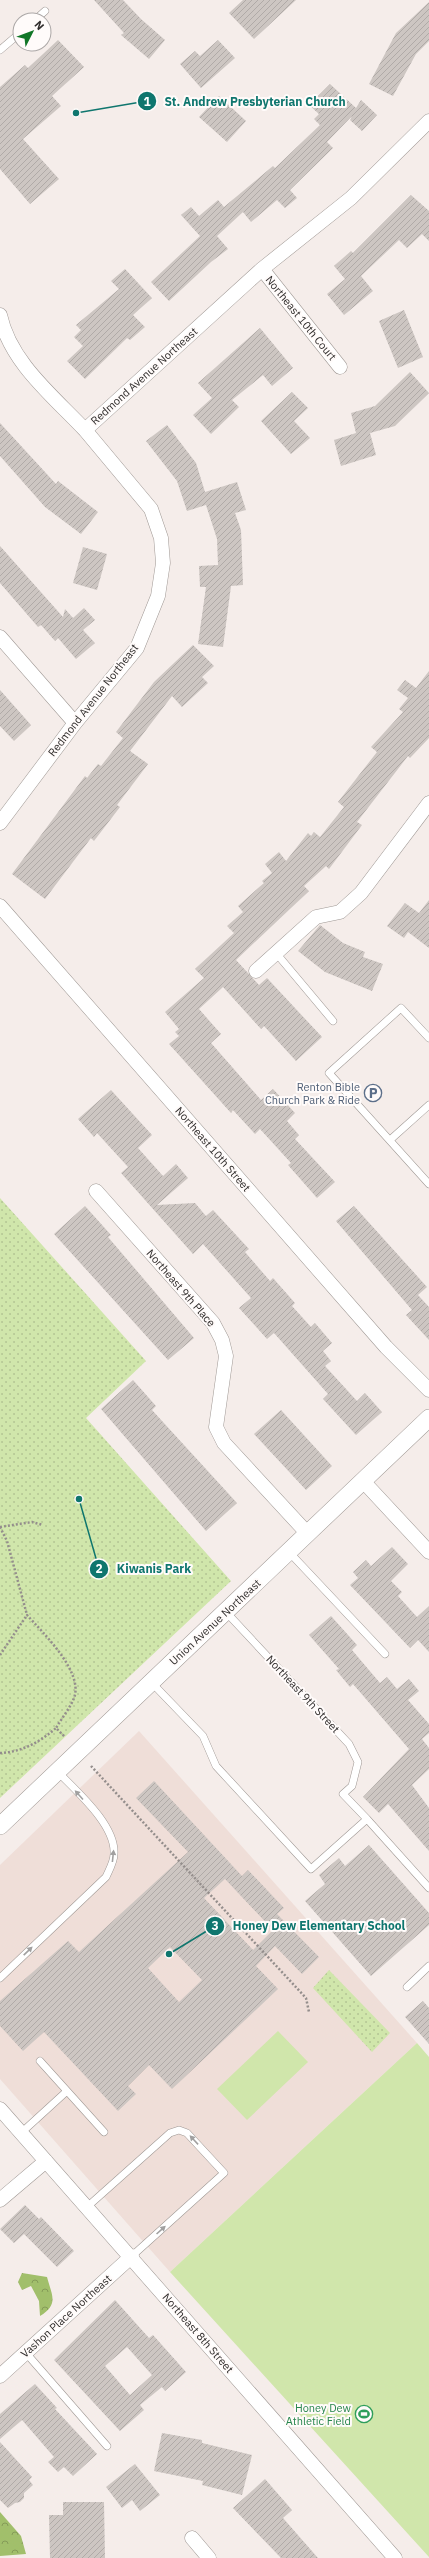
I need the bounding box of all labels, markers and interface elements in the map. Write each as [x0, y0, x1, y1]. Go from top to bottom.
north arrow [12, 12, 52, 52]
text: N [32, 18, 47, 33]
callout: St. Andrew Presbyterian Church [137, 89, 354, 113]
text: 1 [143, 94, 151, 109]
text: St. Andrew Presbyterian Church [164, 94, 346, 109]
street label: Northeast 10th Court [263, 273, 340, 363]
street label: Redmond Avenue Northeast [88, 324, 200, 428]
street label: Redmond Avenue Northeast [45, 641, 141, 759]
place label: Renton Bible Church Park & Ride [265, 1080, 360, 1107]
parking icon: Renton Bible Church Park & Ride [363, 1083, 383, 1103]
street label: Northeast 10th Street [172, 1104, 254, 1194]
street label: Northeast 9th Place [144, 1246, 218, 1330]
callout: Kiwanis Park [89, 1557, 200, 1581]
text: 2 [95, 1561, 103, 1576]
text: Kiwanis Park [117, 1561, 191, 1576]
street label: Union Avenue Northeast [166, 1576, 264, 1668]
street label: Northeast 9th Street [263, 1652, 343, 1736]
one-way arrow [75, 1790, 84, 1800]
one-way arrow [110, 1849, 116, 1862]
callout: Honey Dew Elementary School [205, 1914, 413, 1938]
text: 3 [211, 1918, 219, 1933]
text: Honey Dew Elementary School [233, 1918, 406, 1933]
one-way arrow [23, 1946, 33, 1956]
one-way arrow [189, 2135, 199, 2145]
one-way arrow [156, 2226, 166, 2235]
street label: Vashon Place Northeast [18, 2271, 115, 2361]
street label: Northeast 8th Street [159, 2290, 237, 2376]
place label: Honey Dew Athletic Field [286, 2401, 352, 2428]
sports icon: Honey Dew Athletic Field [354, 2404, 374, 2424]

